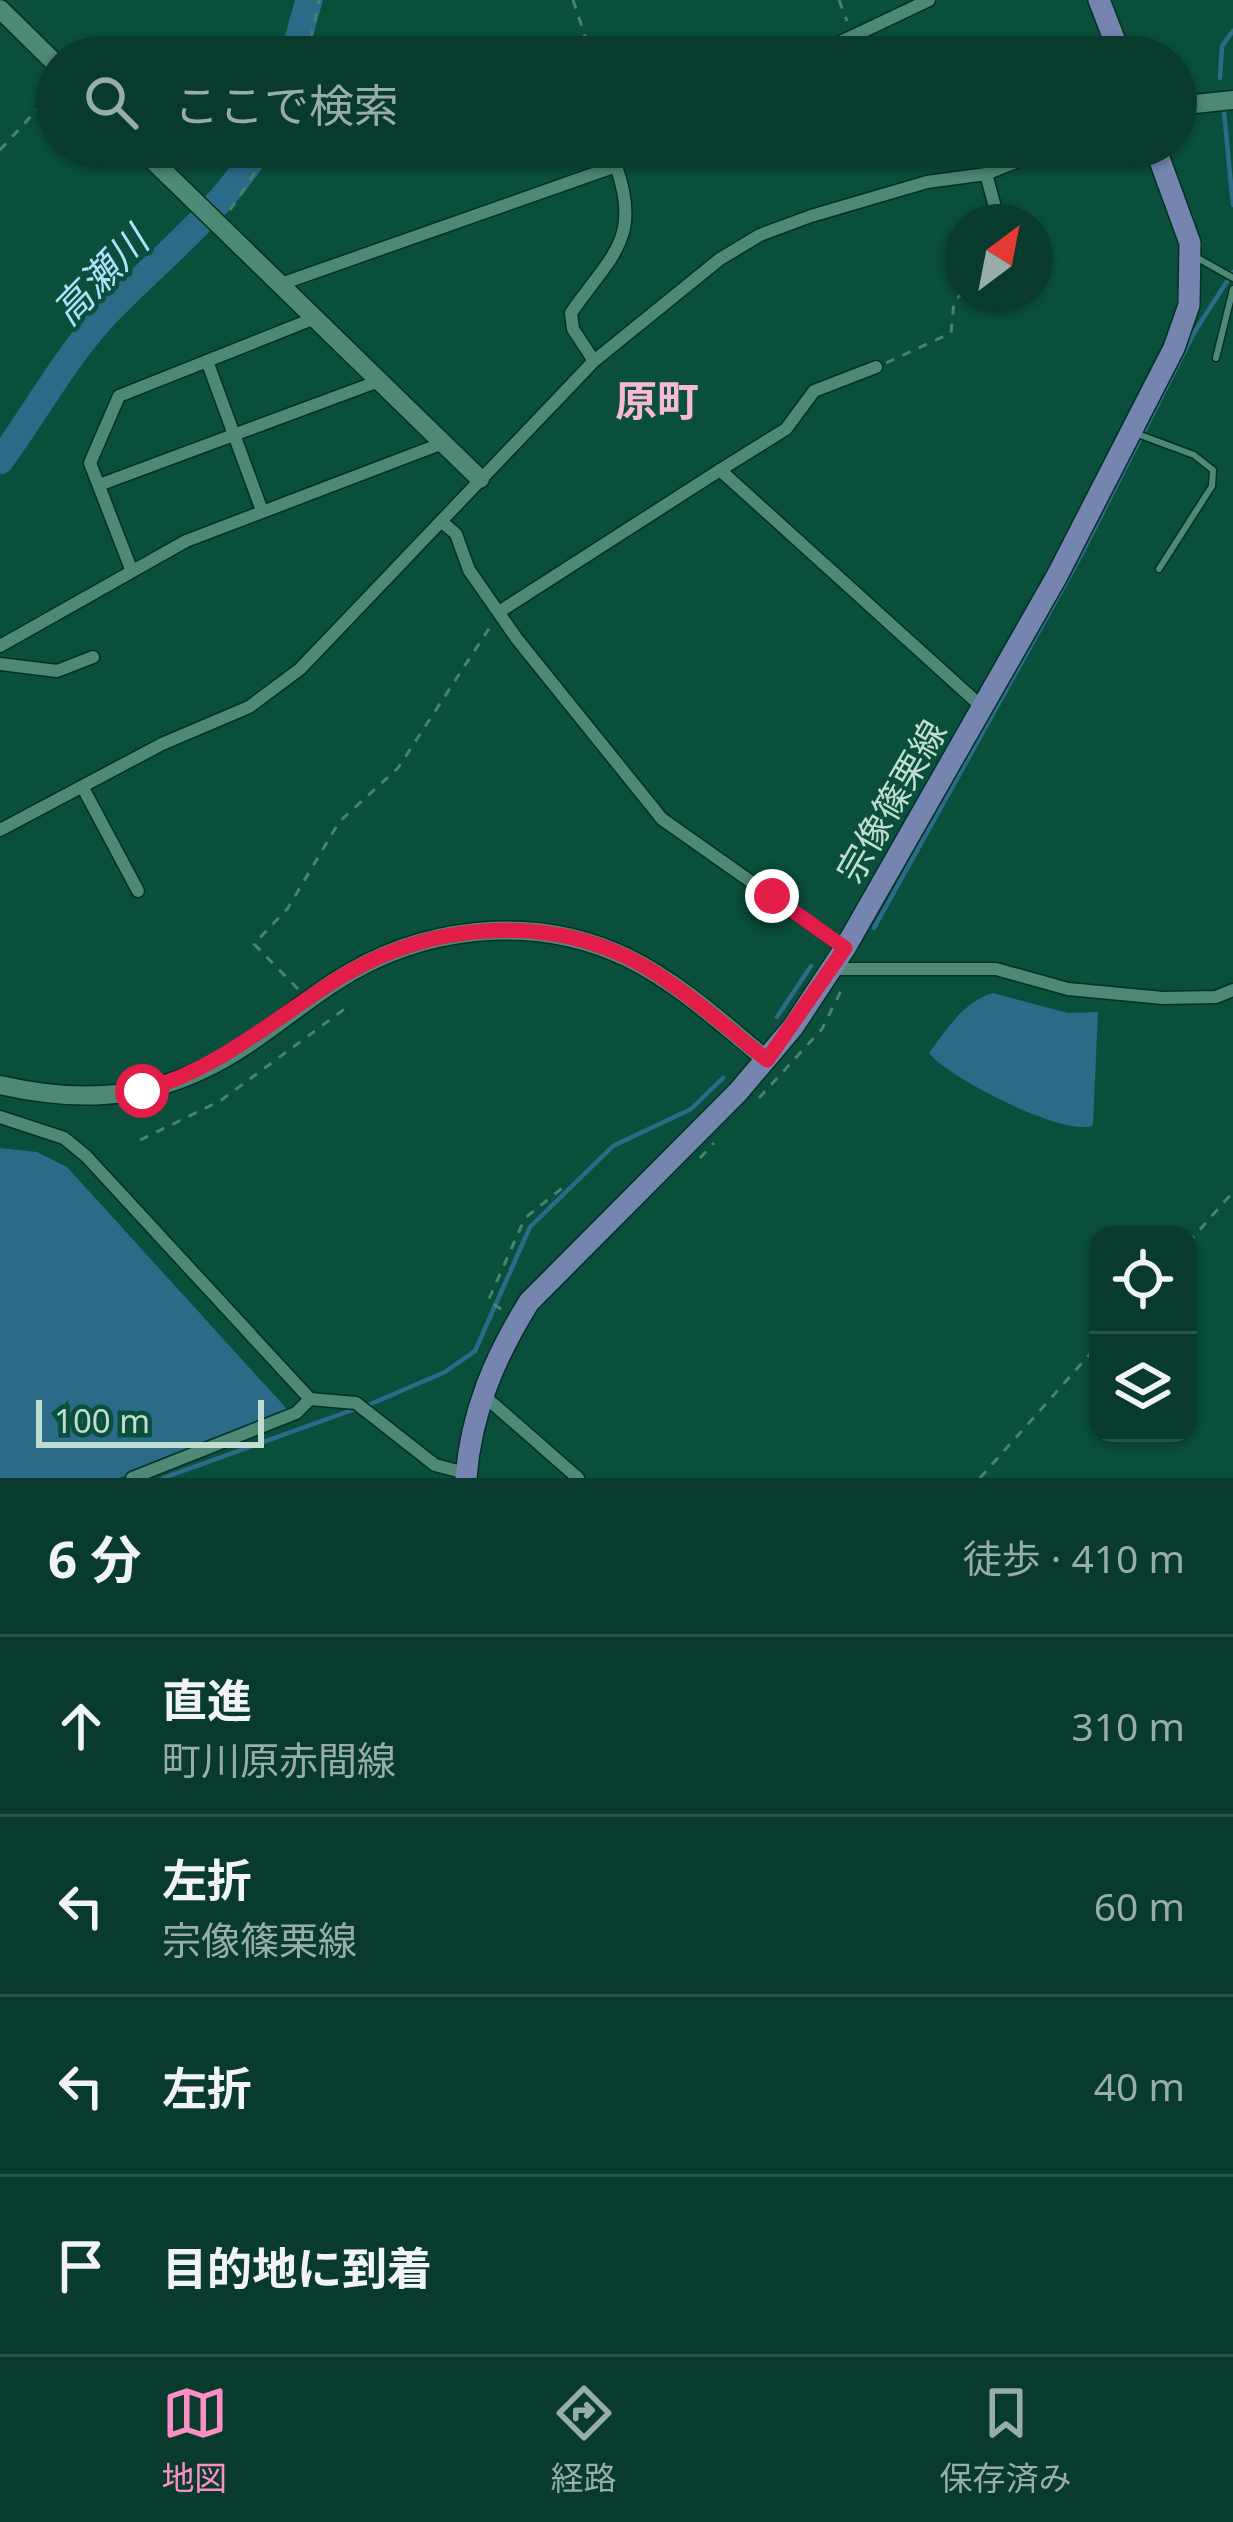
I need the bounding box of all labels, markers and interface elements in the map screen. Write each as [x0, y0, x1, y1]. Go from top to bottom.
search box [36, 36, 1197, 168]
icon: search [78, 69, 144, 135]
text: ここで検索 [174, 74, 399, 135]
north arrow [945, 204, 1053, 312]
water label: 高瀬川 [39, 212, 161, 335]
district label: 原町 [615, 371, 699, 428]
street label: 宗像篠栗線 [825, 711, 957, 891]
route end [745, 869, 799, 923]
route start [115, 1064, 169, 1118]
map controls [1089, 1226, 1197, 1442]
button: locate [1089, 1226, 1197, 1334]
button: layers [1089, 1334, 1197, 1442]
scale bar [36, 1394, 264, 1447]
text: 100 m [54, 1398, 150, 1443]
text: 6 分 [48, 1523, 141, 1593]
text: 徒歩 · 410 m [963, 1531, 1185, 1584]
text: 直進 [162, 1669, 252, 1730]
icon: ahead [48, 1693, 114, 1759]
text: 310 m [1071, 1699, 1185, 1752]
text: 町川原赤間線 [162, 1733, 396, 1786]
text: 左折 [162, 1849, 252, 1910]
icon: left [48, 1873, 114, 1939]
text: 60 m [1094, 1879, 1185, 1932]
text: 宗像篠栗線 [162, 1913, 357, 1966]
icon: left [48, 2053, 114, 2119]
text: 左折 [162, 2057, 252, 2118]
text: 40 m [1094, 2059, 1185, 2112]
icon: arrive [48, 2233, 114, 2299]
text: 目的地に到着 [162, 2237, 432, 2298]
tab: 地図 [162, 2380, 228, 2500]
tab: 経路 [551, 2380, 617, 2500]
tab: 保存済み [940, 2380, 1072, 2500]

